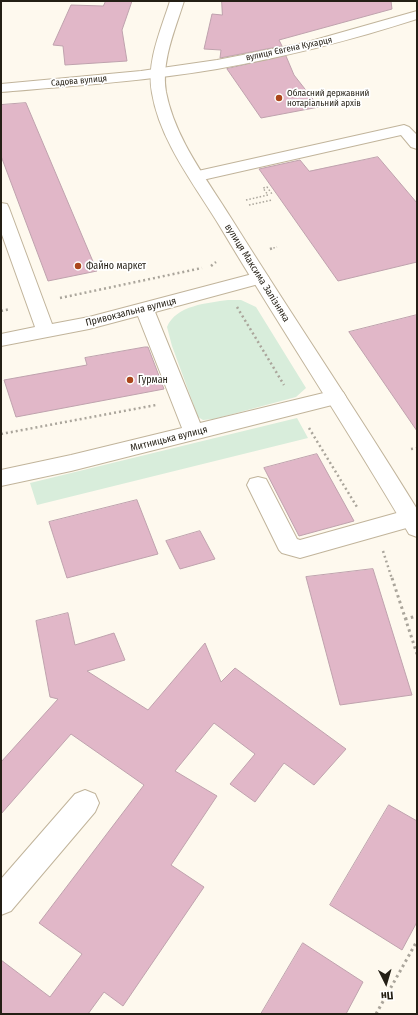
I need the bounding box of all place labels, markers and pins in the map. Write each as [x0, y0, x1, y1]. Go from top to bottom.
place label: Обласний державний нотаріальний архів [287, 88, 369, 109]
marker: Обласний державний нотаріальний архів [274, 93, 284, 103]
place label: Файно маркет [86, 260, 146, 272]
marker: Файно маркет [73, 261, 83, 271]
place label: Гурман [138, 374, 168, 386]
marker: Гурман [125, 375, 135, 385]

